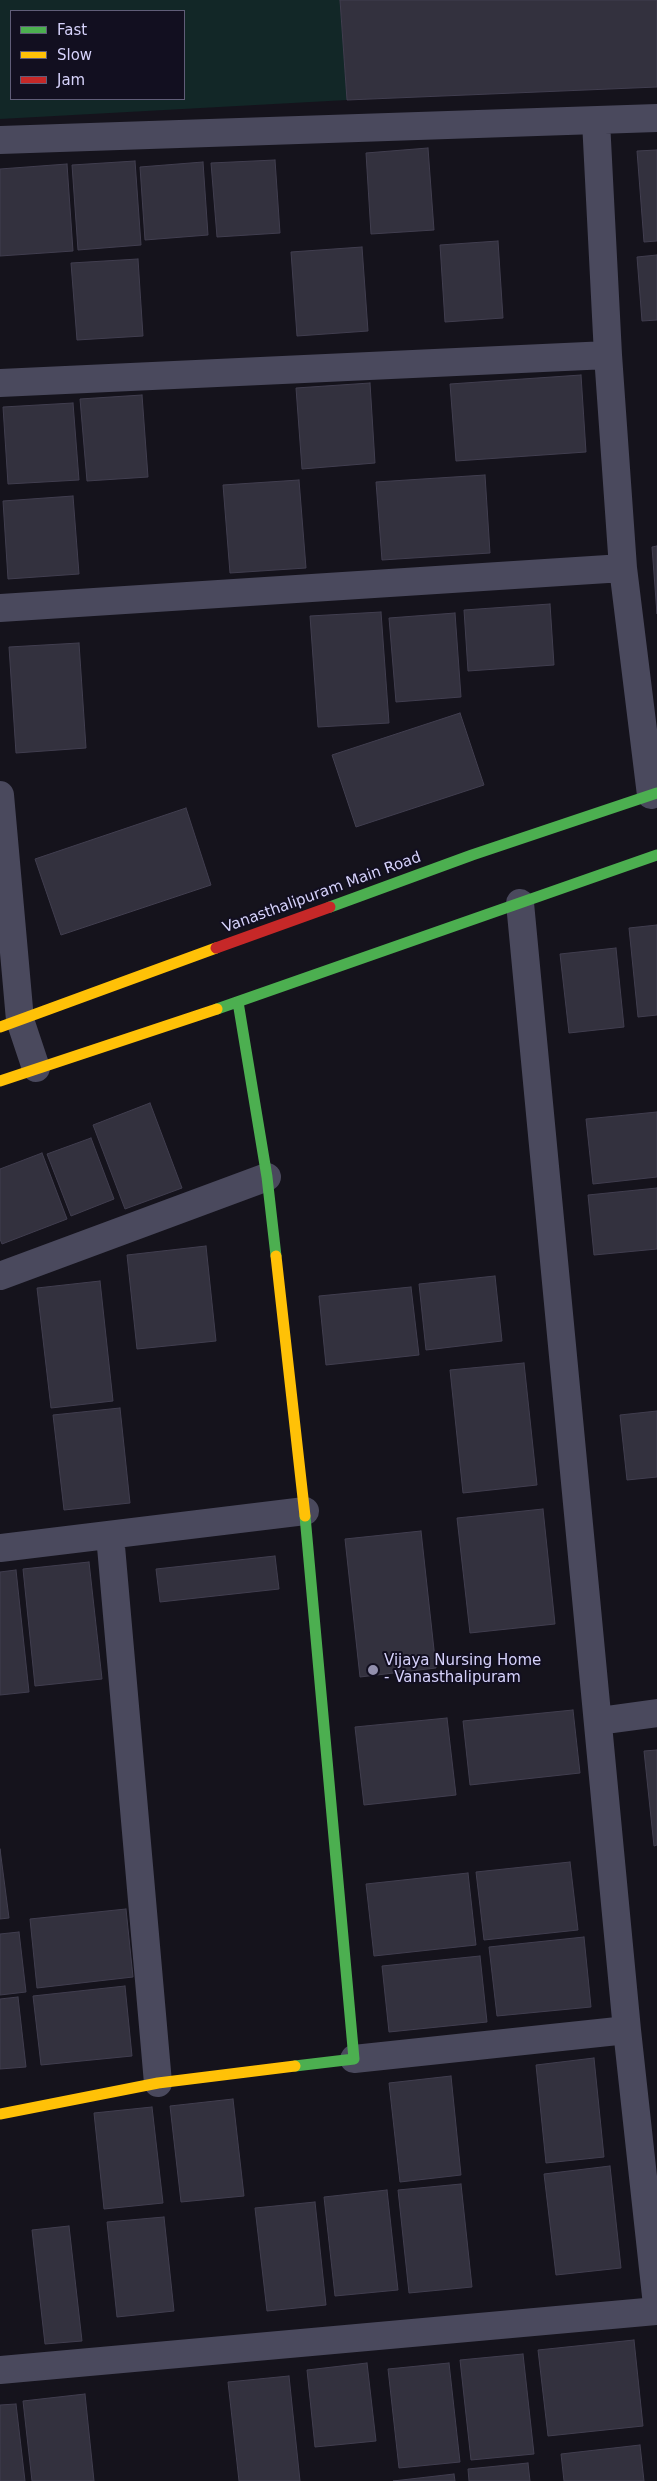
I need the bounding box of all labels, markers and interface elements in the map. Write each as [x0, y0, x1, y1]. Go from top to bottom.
legend [10, 10, 185, 100]
text: Fast [57, 21, 87, 39]
text: Slow [57, 46, 92, 64]
text: Jam [57, 71, 85, 89]
street label: Vanasthalipuram Main Road [220, 849, 424, 937]
place label: Vijaya Nursing Home - Vanasthalipuram [384, 1652, 541, 1687]
marker: Vijaya Nursing Home - Vanasthalipuram [366, 1663, 380, 1677]

